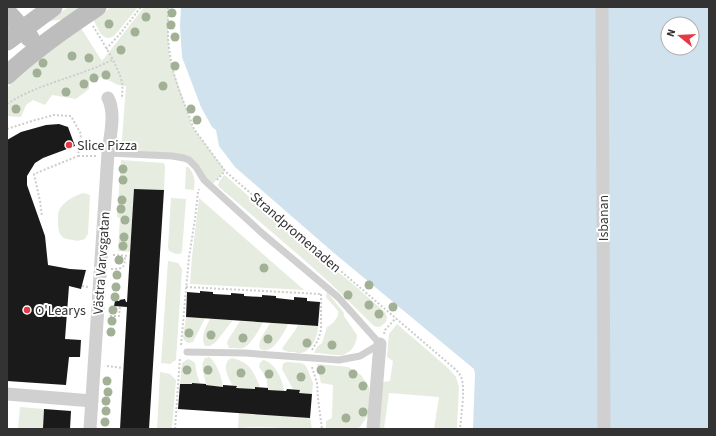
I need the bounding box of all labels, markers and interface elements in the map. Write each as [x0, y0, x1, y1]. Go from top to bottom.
north arrow [660, 16, 700, 56]
text: N [663, 27, 679, 39]
place label: Slice Pizza [77, 136, 137, 156]
marker: Slice Pizza [64, 140, 74, 150]
street label: Strandpromenaden [246, 188, 345, 278]
street label: Isbanan [594, 195, 614, 241]
street label: Västra Varvsgatan [88, 211, 116, 315]
place label: O'Learys [35, 301, 86, 321]
marker: O'Learys [22, 305, 32, 315]

